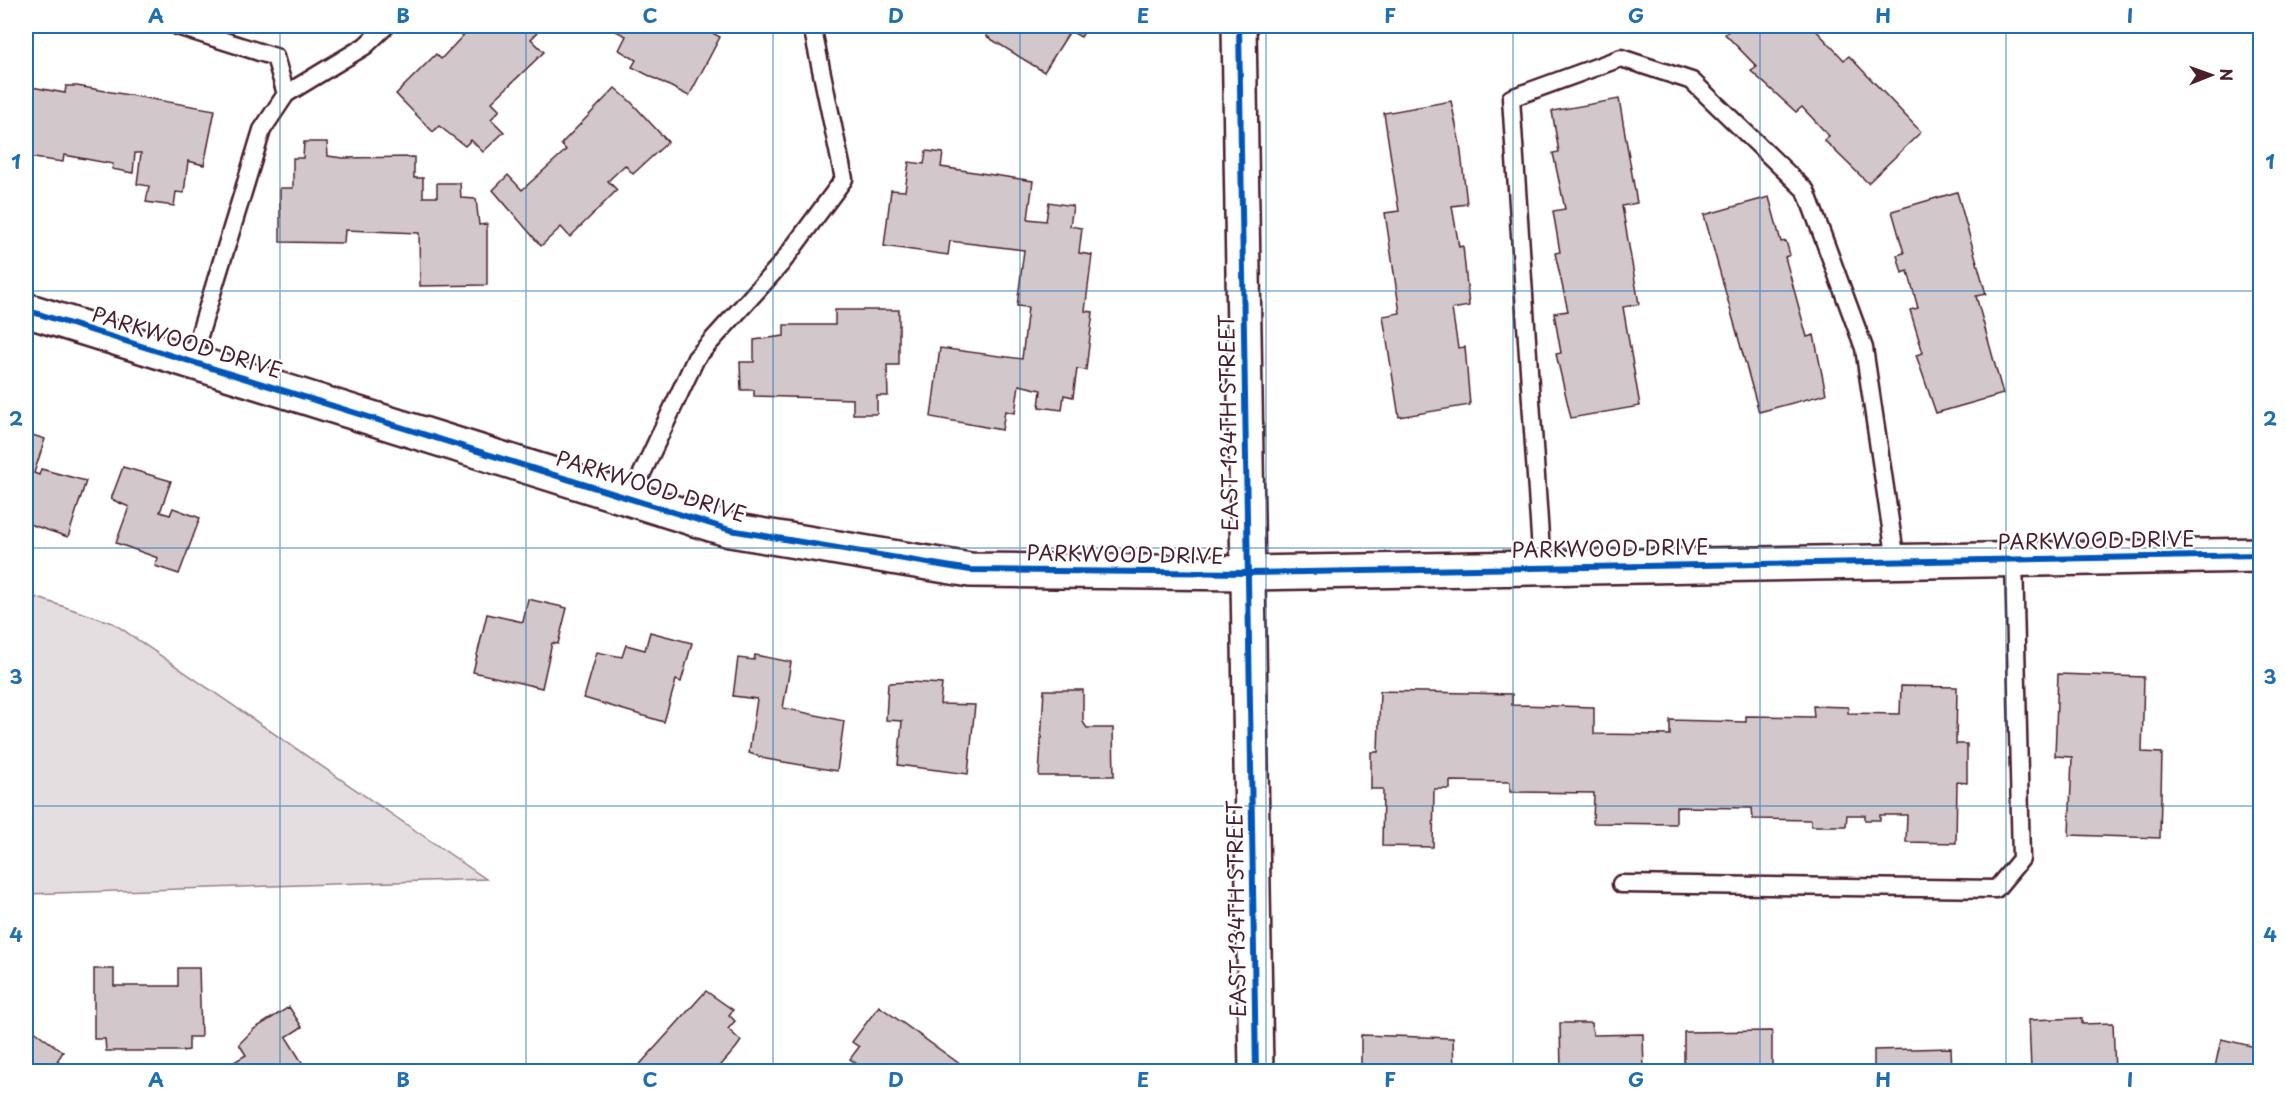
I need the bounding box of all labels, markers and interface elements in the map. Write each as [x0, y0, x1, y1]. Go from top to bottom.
text: A [148, 0, 164, 30]
text: B [396, 0, 410, 30]
text: C [642, 0, 658, 30]
text: D [888, 0, 904, 30]
text: E [1137, 0, 1149, 30]
text: F [1384, 0, 1396, 30]
text: G [1628, 0, 1644, 30]
text: H [1875, 0, 1891, 30]
text: I [2127, 0, 2133, 30]
north arrow [2181, 45, 2241, 105]
text: N [2215, 68, 2239, 81]
text: 1 [11, 146, 21, 176]
text: 1 [2265, 146, 2275, 176]
street label: PARKWOOD DRIVE [89, 297, 287, 385]
street label: EAST 134TH STREET [1209, 314, 1245, 532]
text: 2 [9, 403, 23, 433]
text: 2 [2263, 403, 2277, 433]
street label: PARKWOOD DRIVE [553, 441, 751, 529]
street label: PARKWOOD DRIVE [1997, 521, 2195, 557]
street label: PARKWOOD DRIVE [1511, 529, 1709, 565]
street label: PARKWOOD DRIVE [1026, 535, 1224, 571]
text: 3 [9, 661, 23, 691]
text: 3 [2263, 661, 2277, 691]
street label: EAST 134TH STREET [1217, 800, 1253, 1018]
text: 4 [9, 919, 23, 949]
text: 4 [2263, 919, 2277, 949]
text: A [148, 1064, 164, 1094]
text: B [396, 1064, 410, 1094]
text: C [642, 1064, 658, 1094]
text: D [888, 1064, 904, 1094]
text: E [1137, 1064, 1149, 1094]
text: F [1384, 1064, 1396, 1094]
text: G [1628, 1064, 1644, 1094]
text: H [1875, 1064, 1891, 1094]
text: I [2127, 1064, 2133, 1094]

